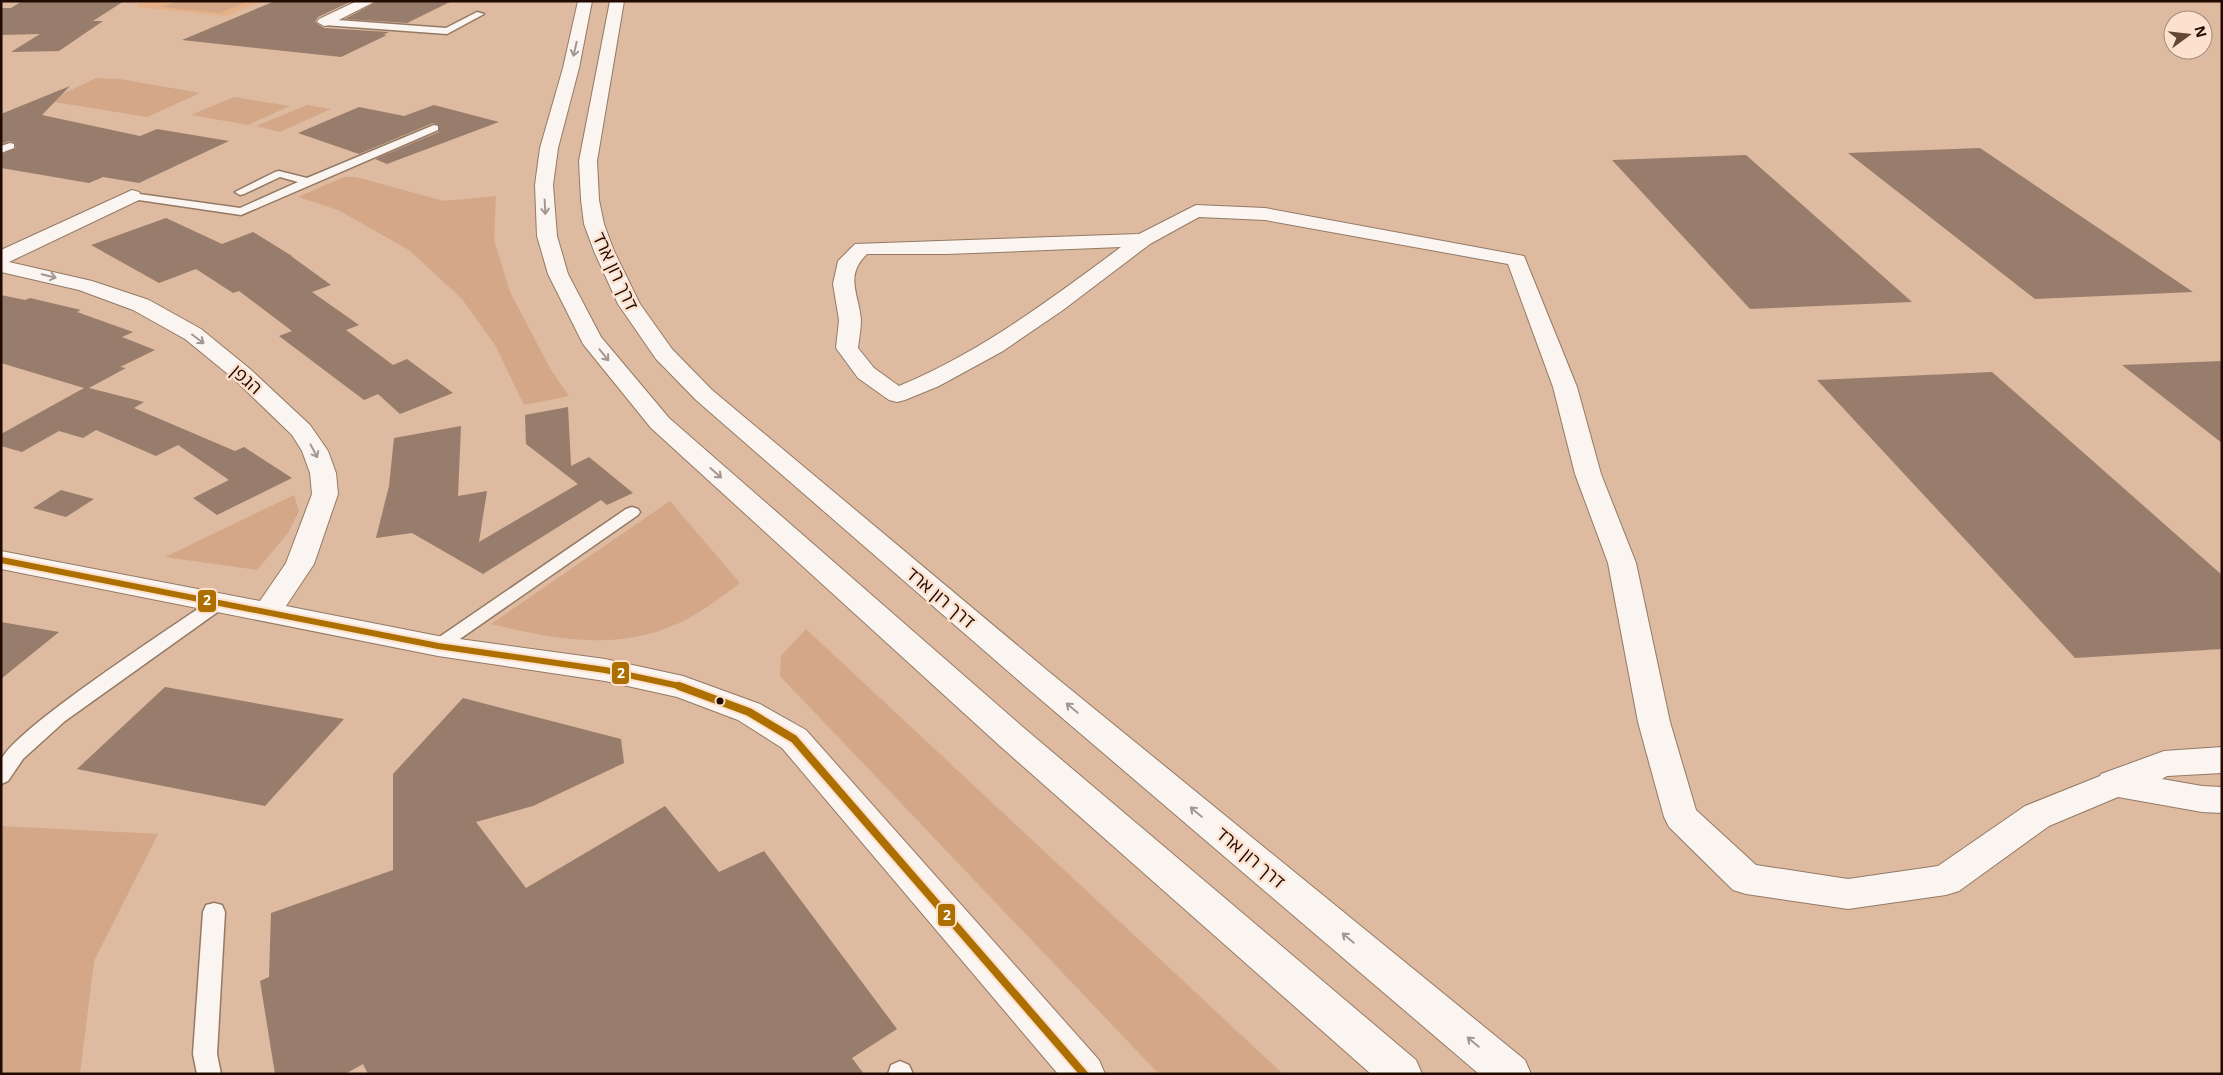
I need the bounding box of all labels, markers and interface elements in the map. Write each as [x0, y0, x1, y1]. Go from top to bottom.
north arrow [2163, 10, 2213, 60]
text: N [2190, 24, 2212, 39]
one-way arrow [570, 40, 579, 56]
one-way arrow [540, 199, 549, 215]
street label: דרך רון ארד [588, 228, 644, 314]
one-way arrow [40, 272, 56, 281]
one-way arrow [191, 333, 204, 344]
one-way arrow [599, 349, 610, 362]
street label: הגפן [226, 359, 268, 399]
one-way arrow [310, 443, 319, 458]
one-way arrow [709, 467, 722, 479]
street label: דרך רון ארד [902, 561, 980, 633]
line badge: 2 [197, 589, 217, 613]
text: 2 [203, 590, 211, 609]
line badge: 2 [611, 661, 630, 685]
text: 2 [617, 663, 625, 682]
unlabelled marker [715, 696, 725, 706]
one-way arrow [1065, 702, 1078, 713]
one-way arrow [1190, 806, 1203, 817]
street label: דרך רון ארד [1212, 821, 1290, 893]
line badge: 2 [937, 903, 956, 927]
text: 2 [943, 905, 951, 924]
one-way arrow [1342, 933, 1355, 944]
one-way arrow [1466, 1037, 1479, 1048]

